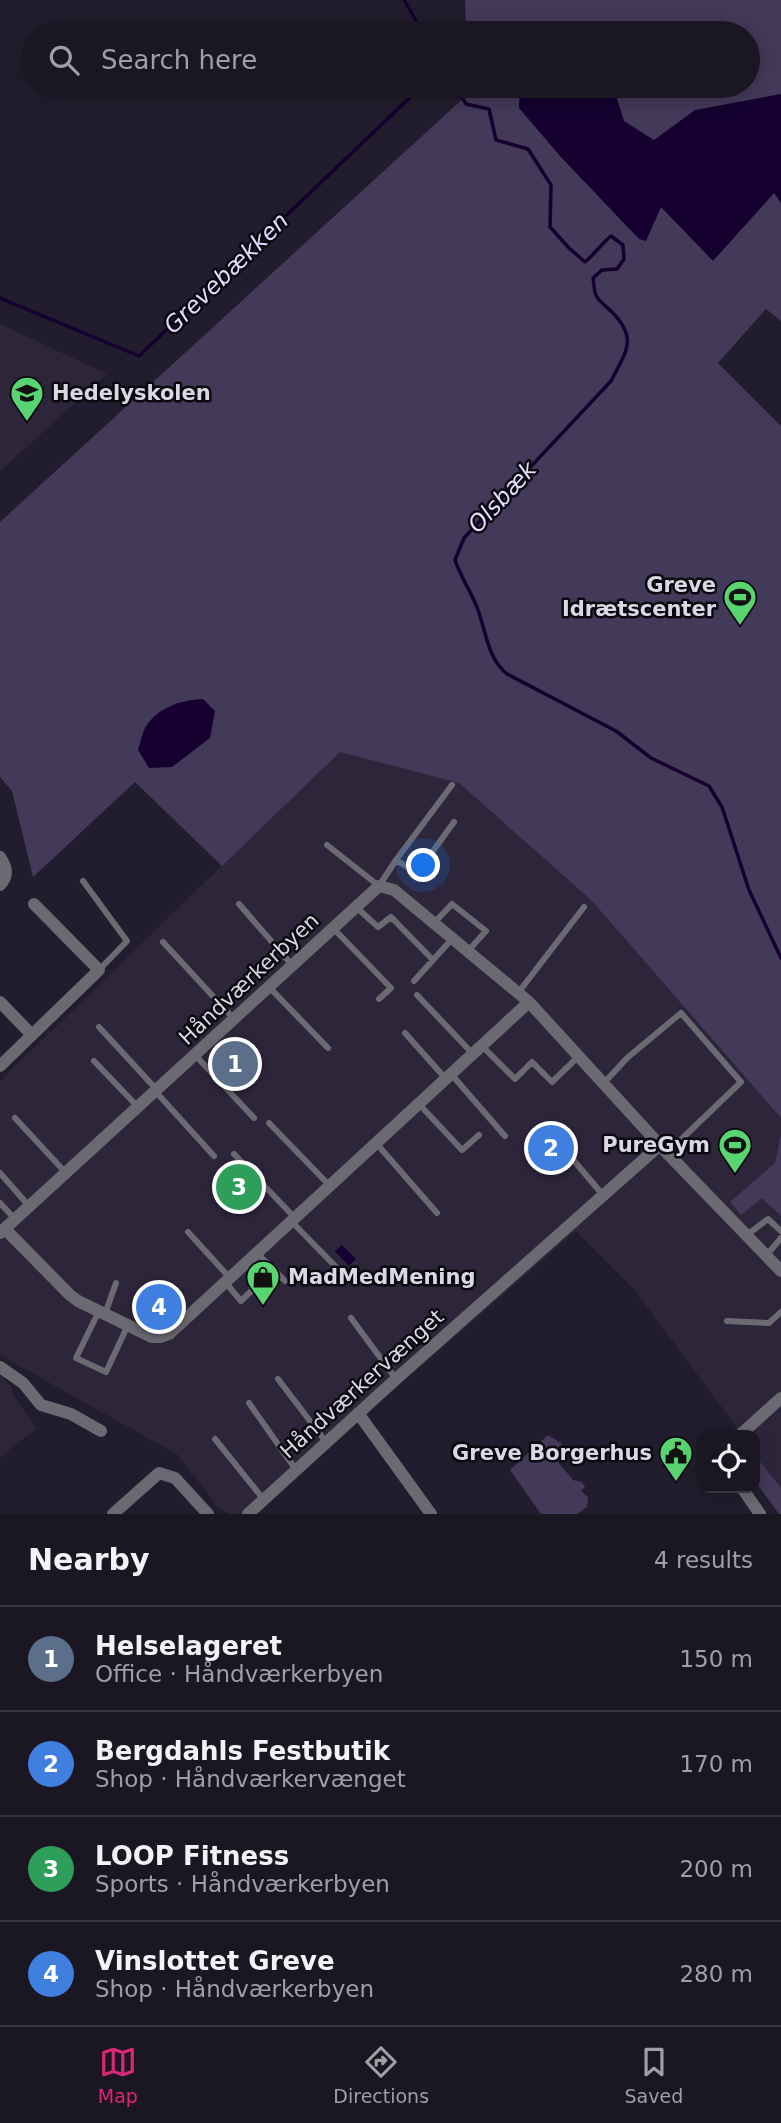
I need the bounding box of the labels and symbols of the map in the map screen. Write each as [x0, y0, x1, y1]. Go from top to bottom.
water label: Grevebækken [159, 207, 293, 339]
school or university icon: Hedelyskolen [8, 374, 46, 423]
place label: Hedelyskolen [52, 381, 211, 405]
water label: Olsbæk [463, 455, 542, 538]
place label: Greve Idrætscenter [562, 573, 717, 621]
sports icon: Greve Idrætscenter [721, 578, 759, 627]
your location [406, 848, 440, 882]
street label: Håndværkerbyen [174, 907, 324, 1050]
pin: 1 [212, 1038, 258, 1090]
pin: 2 [528, 1122, 574, 1174]
sports icon: PureGym [716, 1126, 754, 1175]
place label: PureGym [602, 1133, 710, 1157]
pin: 3 [216, 1161, 262, 1213]
shop icon: MadMedMening [244, 1258, 282, 1307]
place label: MadMedMening [288, 1265, 476, 1289]
pin: 4 [136, 1281, 182, 1333]
street label: Håndværkervænget [275, 1304, 448, 1463]
public building icon: Greve Borgerhus [657, 1434, 695, 1483]
place label: Greve Borgerhus [452, 1441, 652, 1465]

